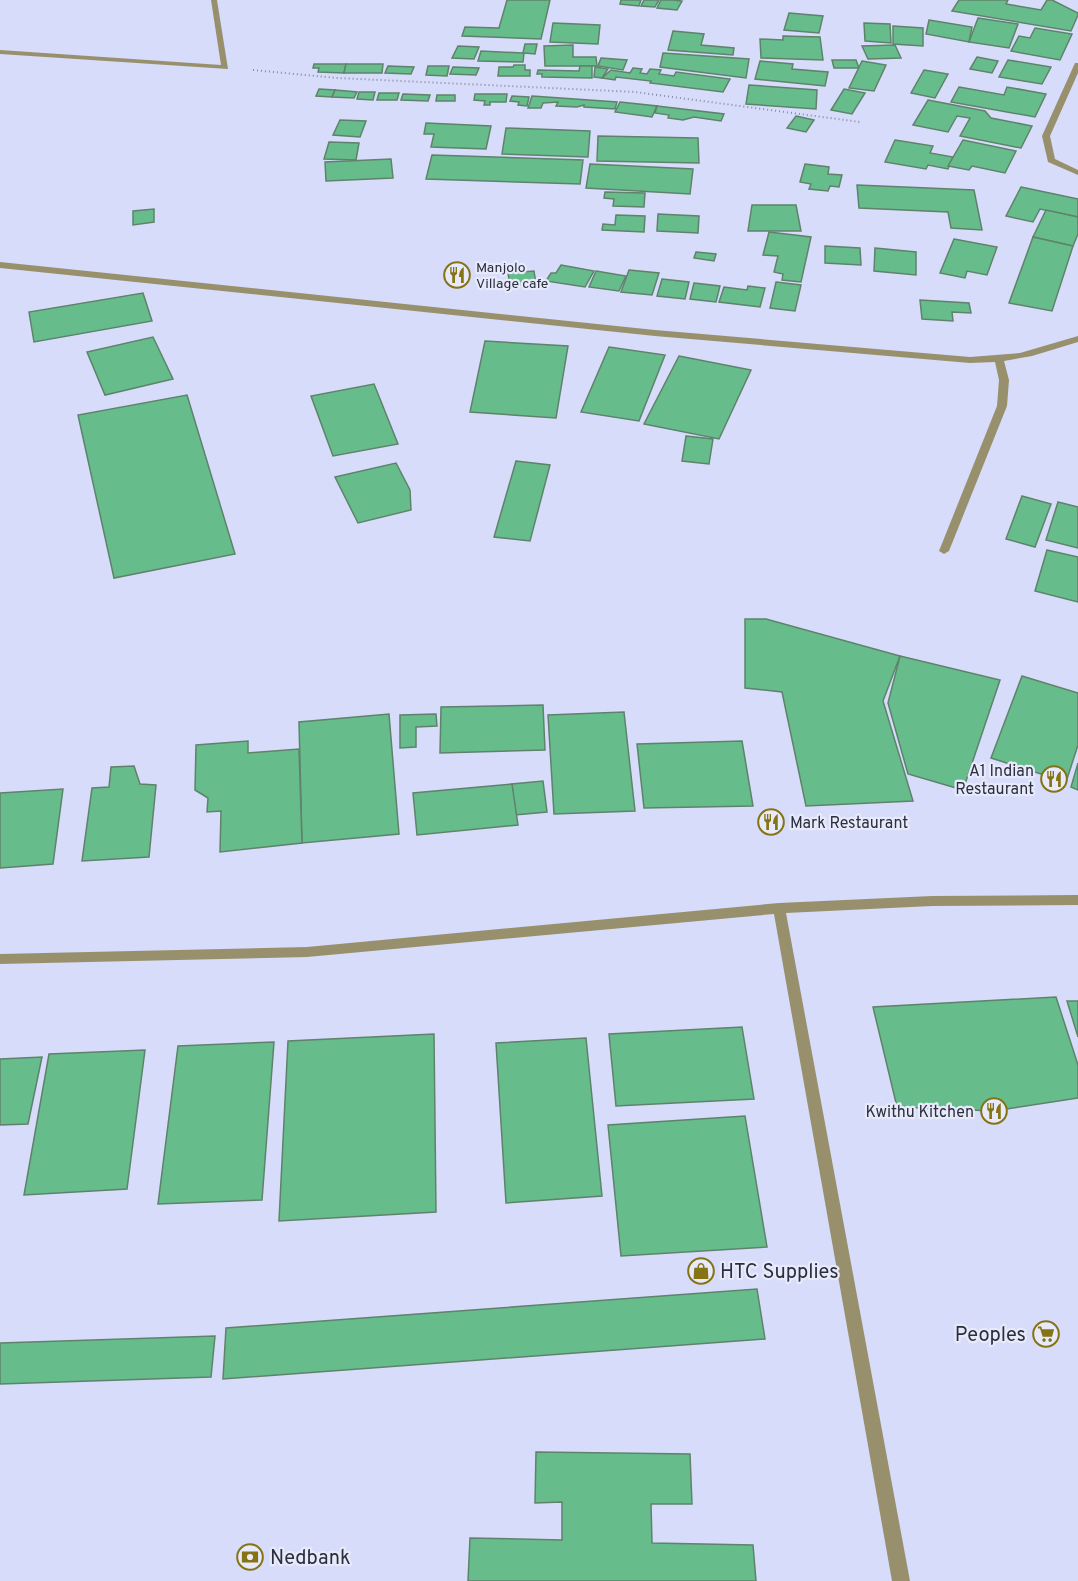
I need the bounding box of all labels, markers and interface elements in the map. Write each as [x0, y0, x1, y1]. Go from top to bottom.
restaurant icon: Manjolo Village cafe [442, 260, 472, 290]
place label: Manjolo Village cafe [476, 260, 548, 293]
place label: A1 Indian Restaurant [955, 762, 1034, 800]
restaurant icon: A1 Indian Restaurant [1039, 764, 1069, 794]
restaurant icon: Mark Restaurant [756, 807, 786, 837]
place label: Mark Restaurant [790, 814, 908, 834]
restaurant icon: Kwithu Kitchen [979, 1096, 1009, 1126]
place label: Kwithu Kitchen [865, 1103, 974, 1123]
shop icon: HTC Supplies [686, 1256, 716, 1286]
place label: HTC Supplies [720, 1260, 839, 1286]
supermarket icon: Peoples [1031, 1319, 1061, 1349]
place label: Peoples [955, 1323, 1026, 1349]
bank icon: Nedbank [235, 1542, 265, 1572]
place label: Nedbank [270, 1546, 351, 1572]

